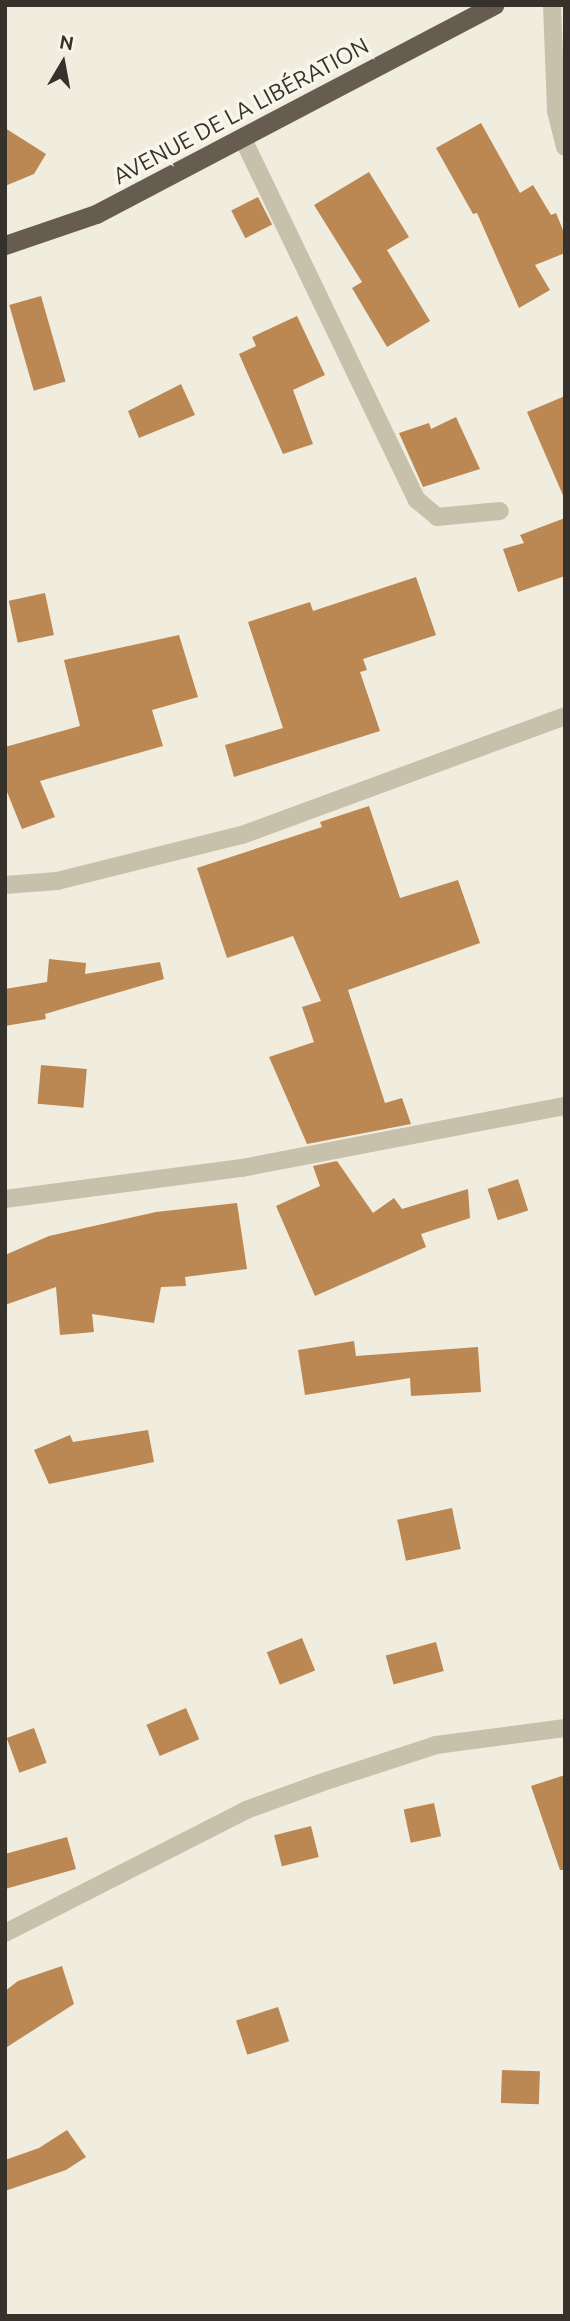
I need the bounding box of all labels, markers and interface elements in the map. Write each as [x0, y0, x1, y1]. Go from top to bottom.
north arrow [28, 28, 98, 98]
text: N [58, 30, 76, 54]
street label: AVENUE DE LA LIBÉRATION [109, 32, 373, 190]

